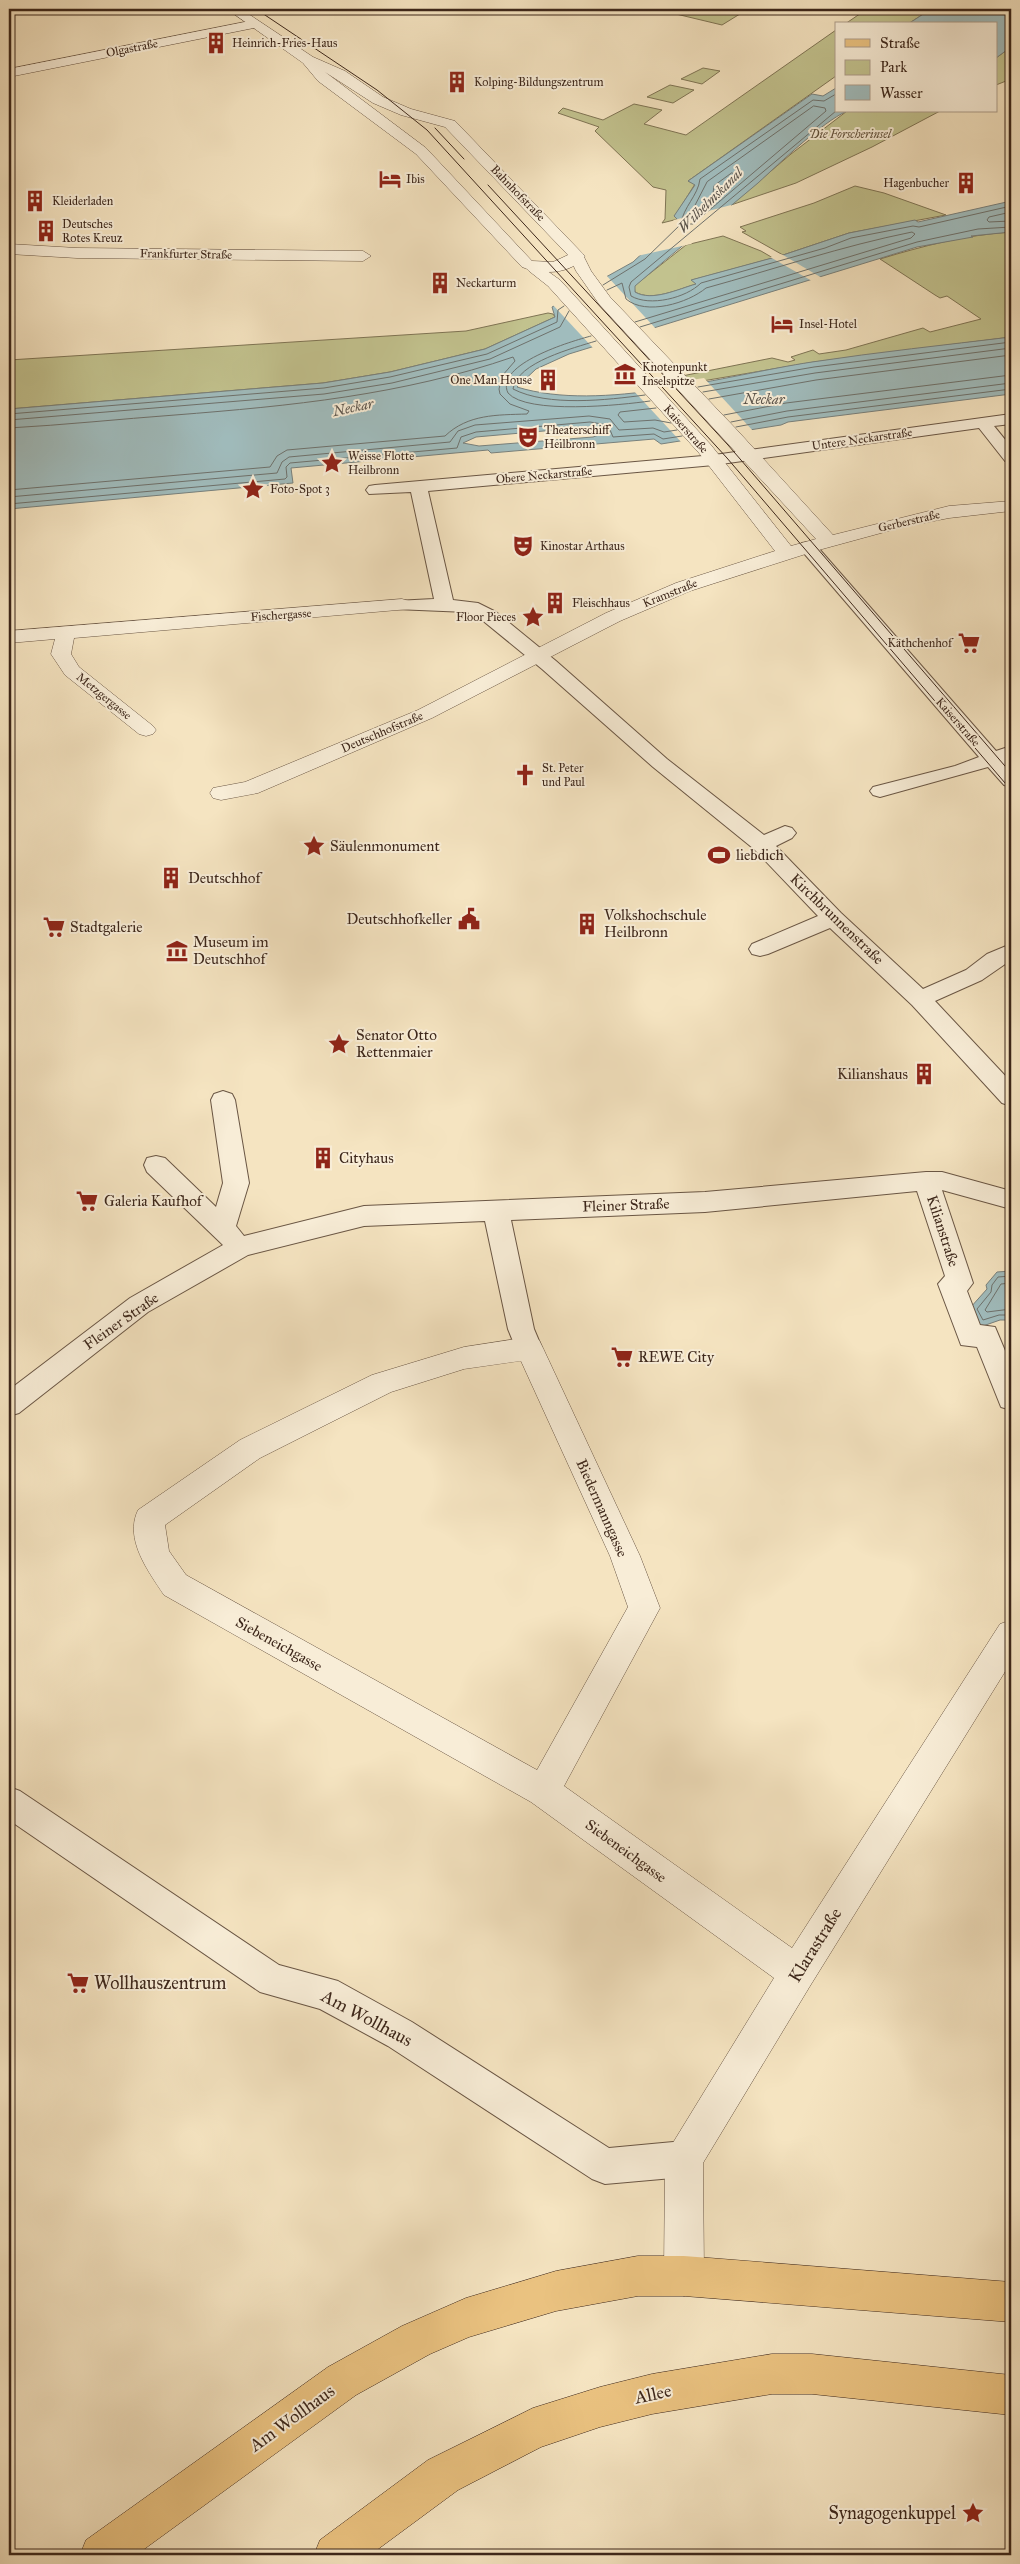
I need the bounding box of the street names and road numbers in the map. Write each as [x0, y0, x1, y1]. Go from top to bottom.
street label: Olgastraße [105, 36, 159, 61]
street label: Bahnhofstraße [488, 162, 548, 224]
street label: Frankfurter Straße [140, 246, 232, 262]
street label: Kaiserstraße [661, 402, 711, 456]
street label: Untere Neckarstraße [811, 425, 913, 453]
street label: Obere Neckarstraße [495, 464, 593, 486]
street label: Gerberstraße [877, 507, 941, 535]
street label: Kramstraße [641, 576, 699, 610]
street label: Fischergasse [250, 606, 312, 625]
street label: Metzgergasse [73, 670, 134, 723]
street label: Kaiserstraße [933, 695, 983, 749]
street label: Deutschhofstraße [339, 708, 425, 756]
street label: Kirchbrunnenstraße [786, 870, 888, 968]
street label: Kilianstraße [923, 1193, 963, 1269]
street label: Fleiner Straße [582, 1194, 670, 1216]
street label: Fleiner Straße [80, 1289, 162, 1353]
street label: Biedermanngasse [572, 1456, 632, 1560]
street label: Siebeneichgasse [233, 1613, 325, 1675]
street label: Siebeneichgasse [582, 1815, 670, 1887]
street label: Klarastraße [783, 1904, 847, 1986]
street label: Am Wollhaus [317, 1984, 416, 2051]
street label: Allee [632, 2379, 673, 2409]
street label: Am Wollhaus [244, 2380, 339, 2457]

